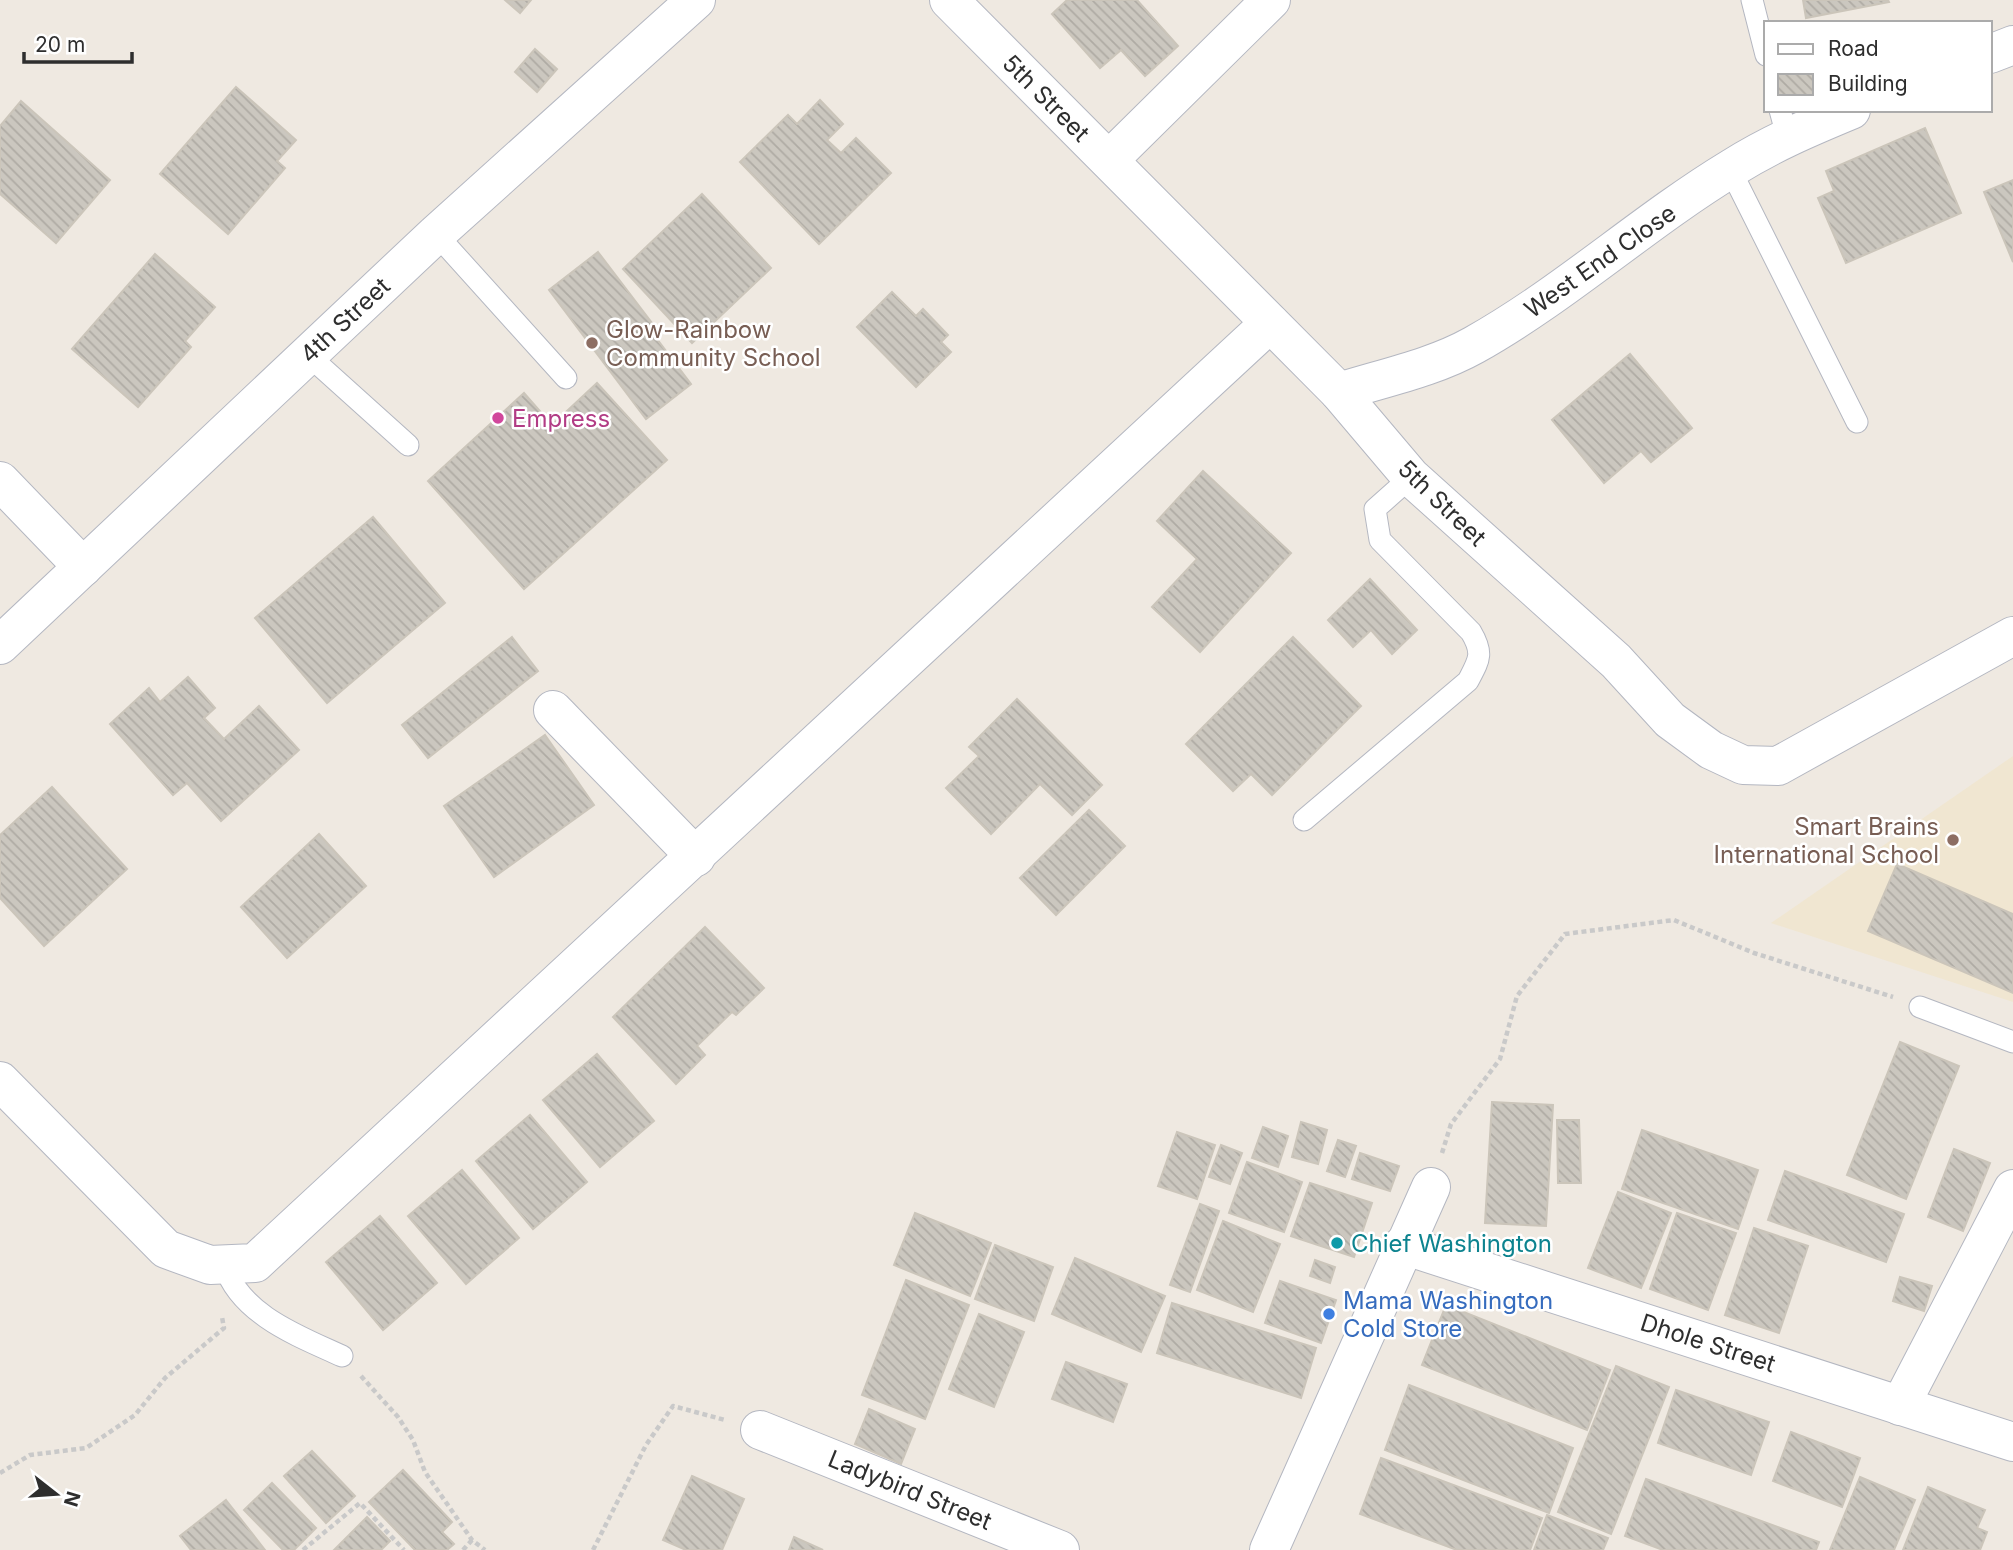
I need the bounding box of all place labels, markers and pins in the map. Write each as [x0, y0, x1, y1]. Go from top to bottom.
place label: Glow-Rainbow Community School [606, 315, 821, 372]
marker: Glow-Rainbow Community School [584, 335, 600, 351]
place label: Empress [512, 404, 610, 433]
marker: Empress [490, 410, 506, 426]
place label: Smart Brains International School [1714, 812, 1939, 869]
marker: Smart Brains International School [1945, 832, 1961, 848]
place label: Chief Washington [1351, 1229, 1552, 1258]
marker: Chief Washington [1329, 1235, 1345, 1251]
place label: Mama Washington Cold Store [1343, 1286, 1553, 1343]
marker: Mama Washington Cold Store [1321, 1306, 1337, 1322]

